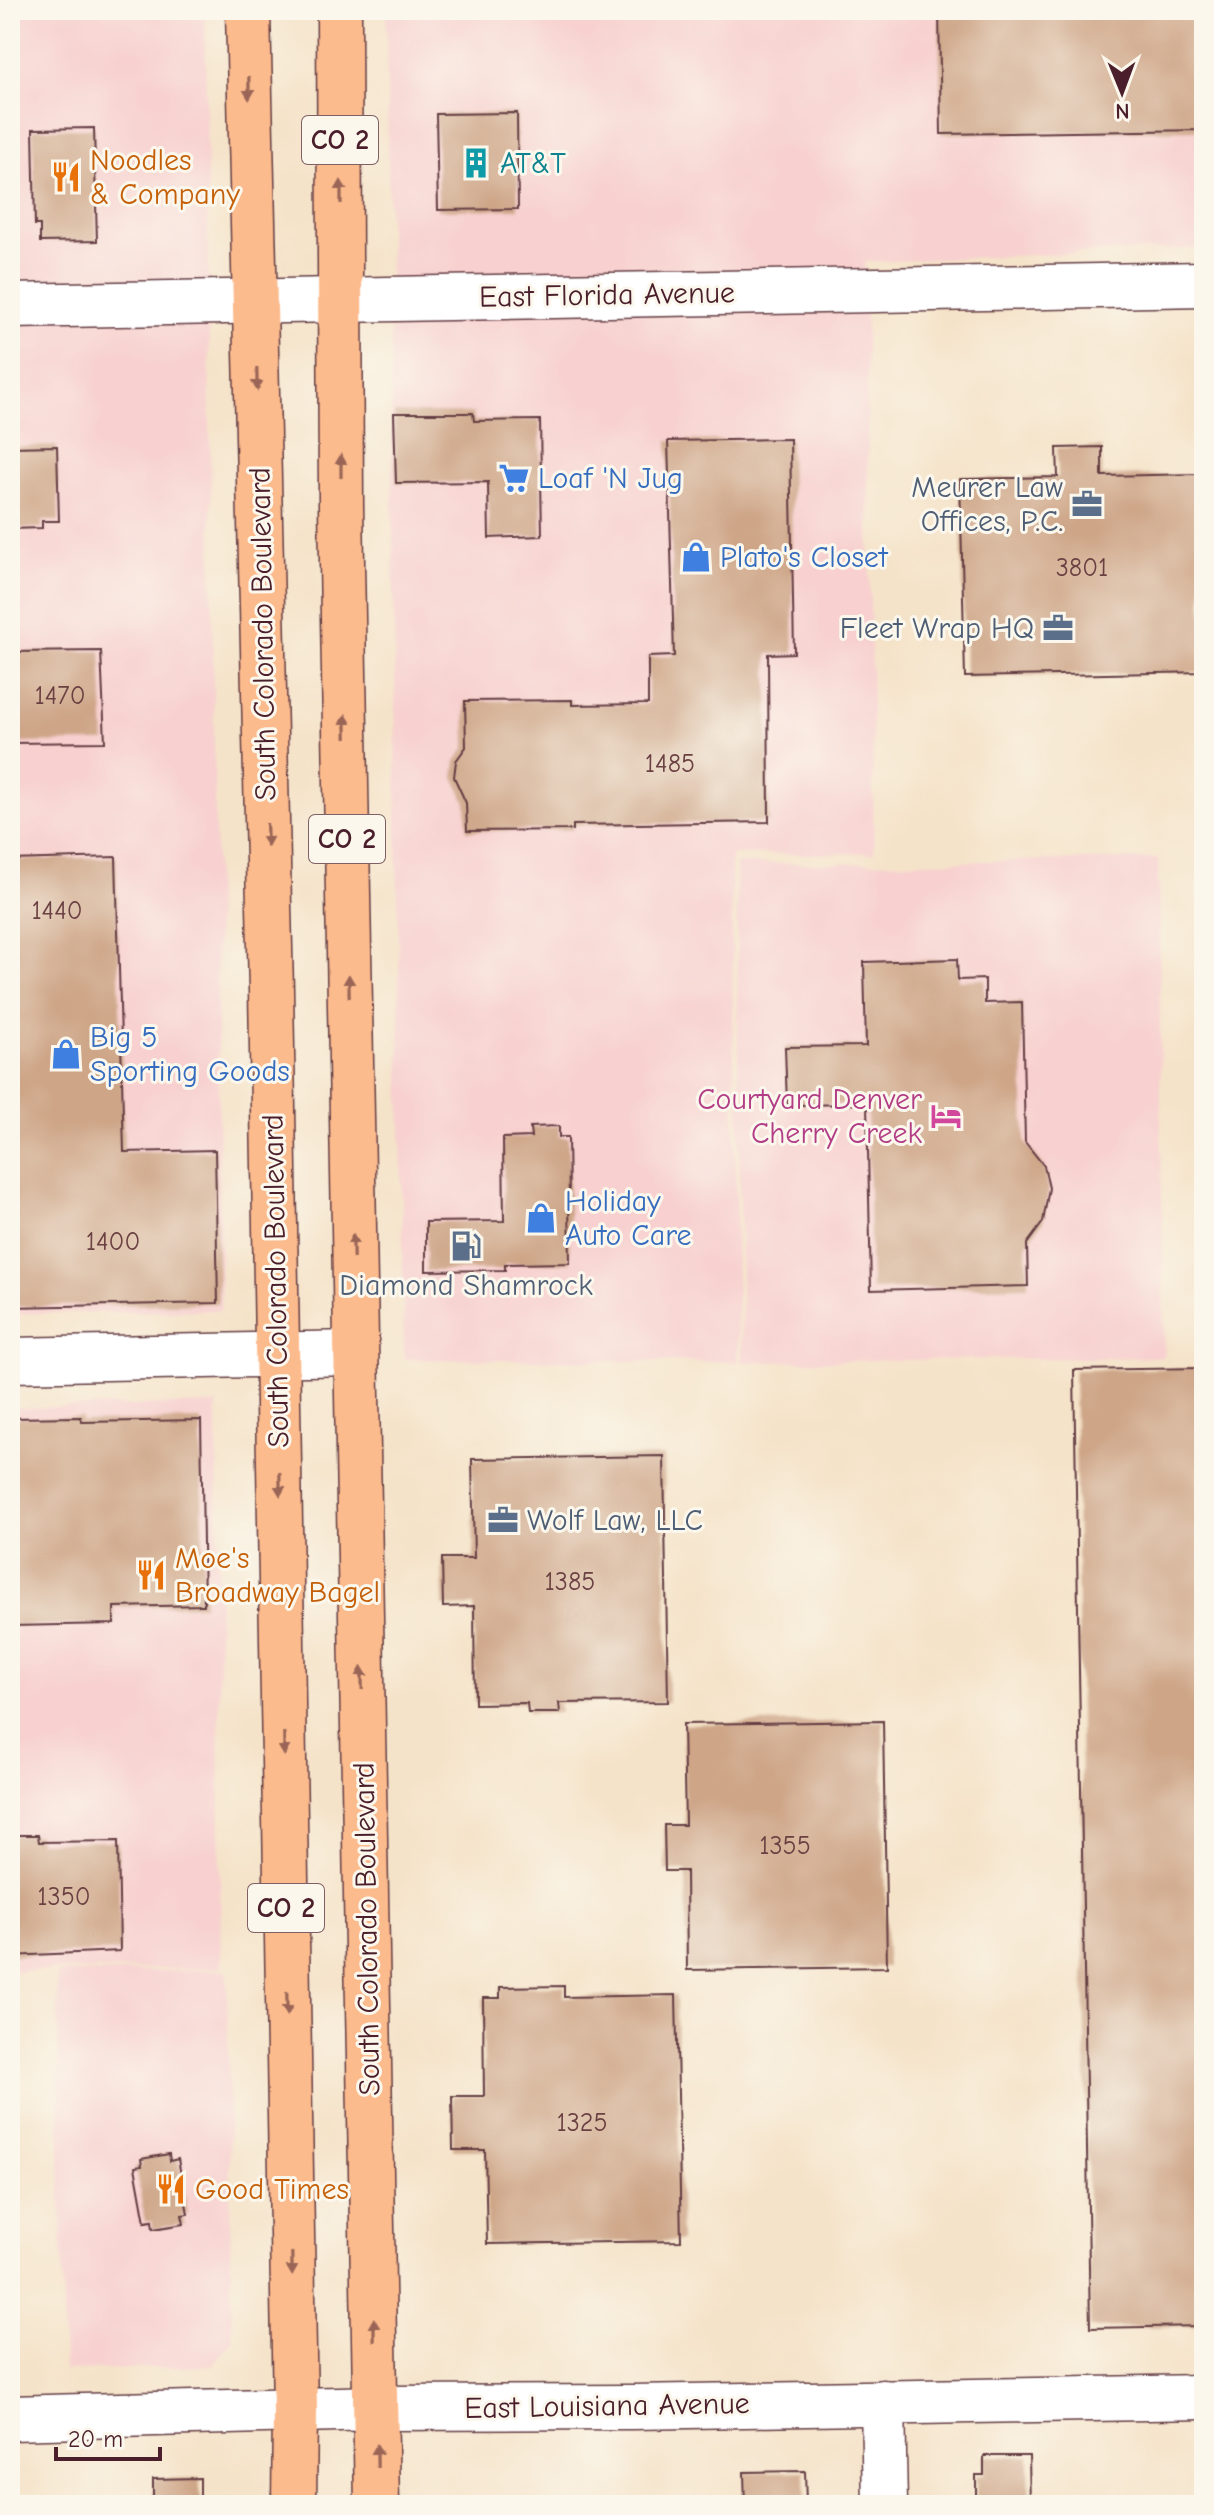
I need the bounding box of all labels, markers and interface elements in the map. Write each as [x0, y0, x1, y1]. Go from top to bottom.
north arrow [1082, 52, 1162, 132]
one-way arrow [243, 76, 256, 101]
text: N [1115, 98, 1130, 124]
road number: CO 2 [302, 116, 378, 164]
place label: Noodles & Company [90, 143, 240, 212]
building icon: AT&T [459, 146, 493, 180]
place label: AT&T [500, 146, 566, 181]
restaurant icon: Noodles & Company [49, 160, 83, 194]
one-way arrow [335, 179, 347, 204]
street label: East Florida Avenue [479, 275, 735, 315]
one-way arrow [250, 367, 263, 392]
one-way arrow [335, 453, 347, 478]
supermarket icon: Loaf 'N Jug [497, 461, 531, 495]
place label: Loaf 'N Jug [538, 461, 683, 496]
street label: South Colorado Boulevard [243, 467, 283, 801]
place label: Meurer Law Offices, P.C. [911, 470, 1063, 539]
office icon: Meurer Law Offices, P.C. [1070, 487, 1104, 521]
shop icon: Plato's Closet [679, 540, 713, 574]
place label: Plato's Closet [720, 540, 889, 575]
house number: 3801 [1056, 553, 1108, 583]
place label: Fleet Wrap HQ [840, 611, 1034, 646]
office icon: Fleet Wrap HQ [1041, 611, 1075, 645]
house number: 1470 [35, 681, 85, 711]
one-way arrow [340, 713, 352, 738]
house number: 1485 [645, 749, 695, 779]
road number: CO 2 [309, 815, 385, 863]
one-way arrow [261, 823, 273, 848]
house number: 1440 [31, 896, 83, 926]
one-way arrow [343, 973, 355, 998]
place label: Big 5 Sporting Goods [90, 1020, 290, 1089]
shop icon: Big 5 Sporting Goods [49, 1037, 83, 1071]
place label: Courtyard Denver Cherry Creek [697, 1082, 922, 1151]
hotel icon: Courtyard Denver Cherry Creek [929, 1099, 963, 1133]
street label: South Colorado Boulevard [256, 1114, 296, 1448]
place label: Holiday Auto Care [565, 1184, 692, 1253]
shop icon: Holiday Auto Care [524, 1201, 558, 1235]
house number: 1400 [86, 1227, 140, 1257]
fuel station icon: Diamond Shamrock [449, 1229, 483, 1263]
one-way arrow [346, 1233, 359, 1258]
place label: Diamond Shamrock [339, 1268, 593, 1303]
one-way arrow [273, 1472, 286, 1497]
office icon: Wolf Law, LLC [486, 1503, 520, 1537]
place label: Wolf Law, LLC [527, 1503, 703, 1538]
place label: Moe's Broadway Bagel [175, 1541, 380, 1610]
restaurant icon: Moe's Broadway Bagel [134, 1558, 168, 1592]
house number: 1385 [545, 1567, 595, 1597]
one-way arrow [355, 1665, 368, 1690]
one-way arrow [278, 1732, 290, 1757]
street label: South Colorado Boulevard [347, 1762, 387, 2096]
house number: 1355 [759, 1831, 811, 1861]
house number: 1350 [37, 1882, 91, 1912]
road number: CO 2 [248, 1884, 324, 1932]
one-way arrow [281, 1992, 294, 2017]
house number: 1325 [556, 2108, 608, 2138]
restaurant icon: Good Times [154, 2172, 188, 2206]
place label: Good Times [195, 2172, 349, 2207]
one-way arrow [286, 2252, 299, 2277]
one-way arrow [368, 2317, 381, 2342]
street label: East Louisiana Avenue [464, 2386, 750, 2426]
scale bar [56, 2411, 160, 2461]
text: 20 m [68, 2425, 123, 2453]
one-way arrow [370, 2443, 383, 2468]

